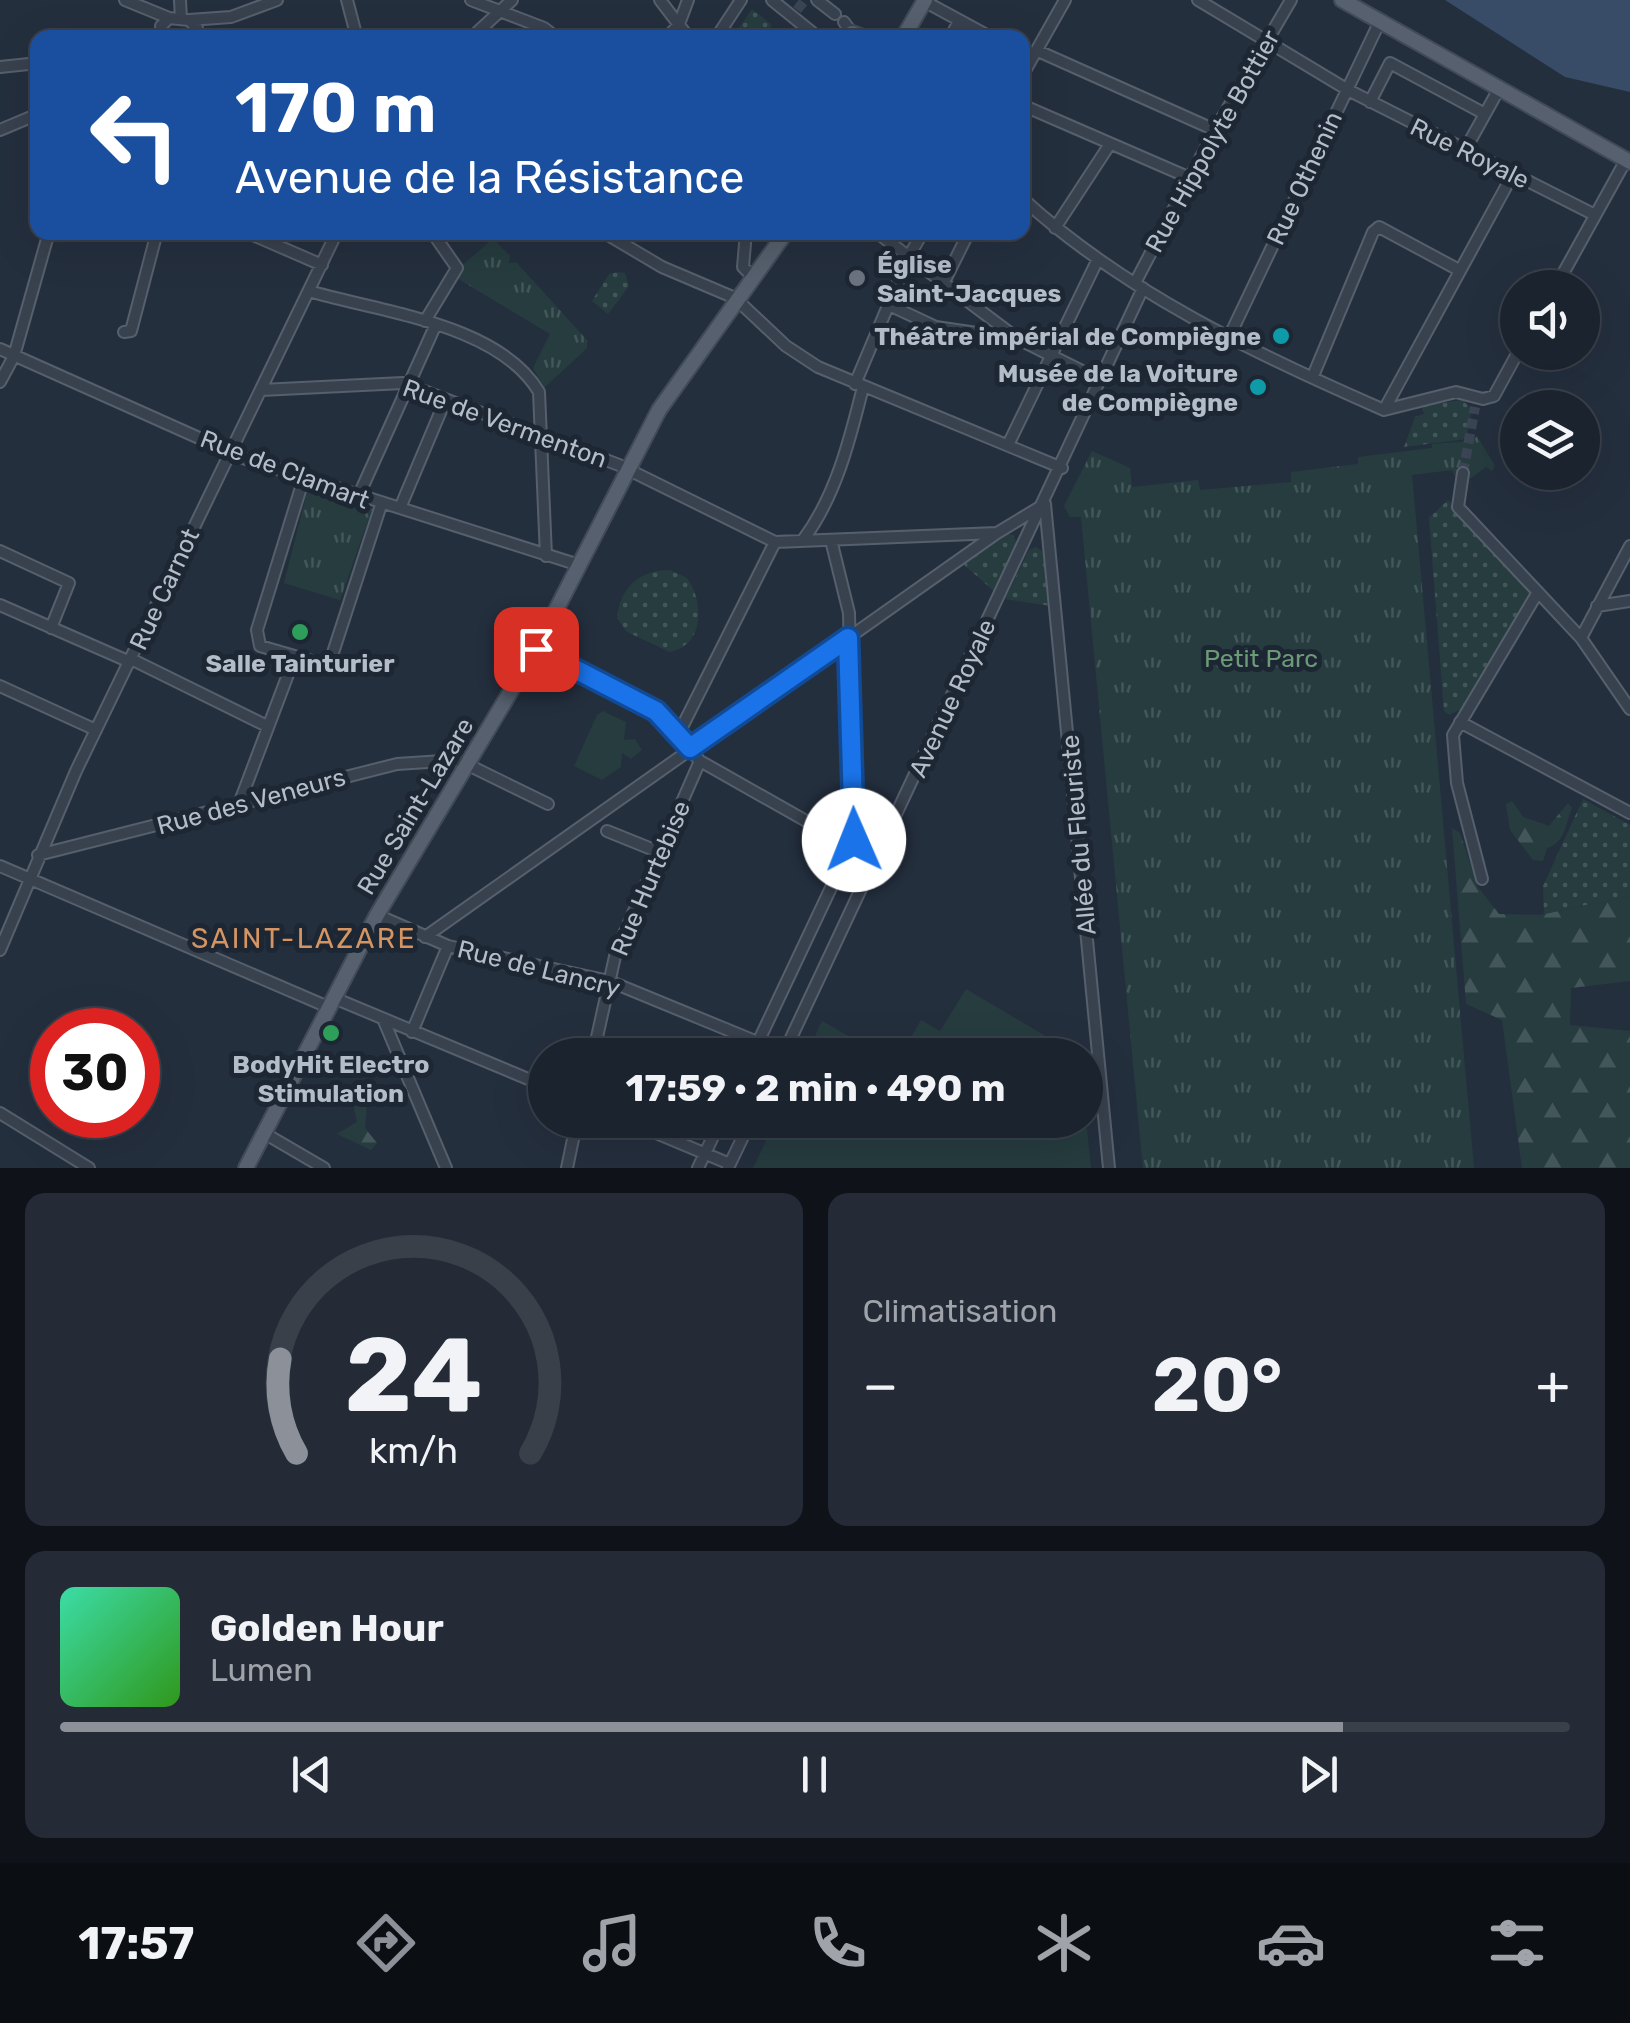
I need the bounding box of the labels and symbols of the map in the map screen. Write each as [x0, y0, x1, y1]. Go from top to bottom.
street label: Rue Hippolyte Bottier [1139, 25, 1286, 257]
street label: Rue Othenin [1261, 107, 1348, 250]
street label: Rue Royale [1406, 112, 1534, 195]
place label: Église Saint-Jacques [877, 250, 1062, 308]
marker: Église Saint-Jacques [846, 267, 868, 289]
place label: Théâtre impérial de Compiègne [874, 322, 1261, 351]
marker: Théâtre impérial de Compiègne [1270, 325, 1292, 347]
place label: Musée de la Voiture de Compiègne [998, 359, 1238, 417]
street label: Rue de Vermenton [399, 373, 611, 474]
marker: Musée de la Voiture de Compiègne [1247, 376, 1269, 398]
street label: Rue de Clamart [196, 424, 373, 515]
street label: Rue Carnot [124, 524, 205, 655]
pin [494, 607, 579, 692]
street label: Avenue Royale [903, 615, 1002, 782]
marker: Salle Tainturier [289, 621, 311, 643]
park label: Petit Parc [1204, 644, 1318, 673]
place label: Salle Tainturier [205, 649, 395, 678]
street label: Rue Saint-Lazare [351, 713, 480, 900]
street label: Allée du Fleuriste [1055, 734, 1102, 936]
street label: Rue des Veneurs [154, 762, 349, 841]
position arrow [802, 788, 906, 892]
street label: Rue Hurtebise [605, 796, 696, 960]
district label: SAINT-LAZARE [191, 922, 417, 955]
street label: Rue de Lancry [455, 934, 623, 1003]
speed limit sign: 30 [30, 1008, 160, 1138]
marker: BodyHit Electro Stimulation [320, 1022, 342, 1044]
place label: BodyHit Electro Stimulation [232, 1050, 430, 1108]

